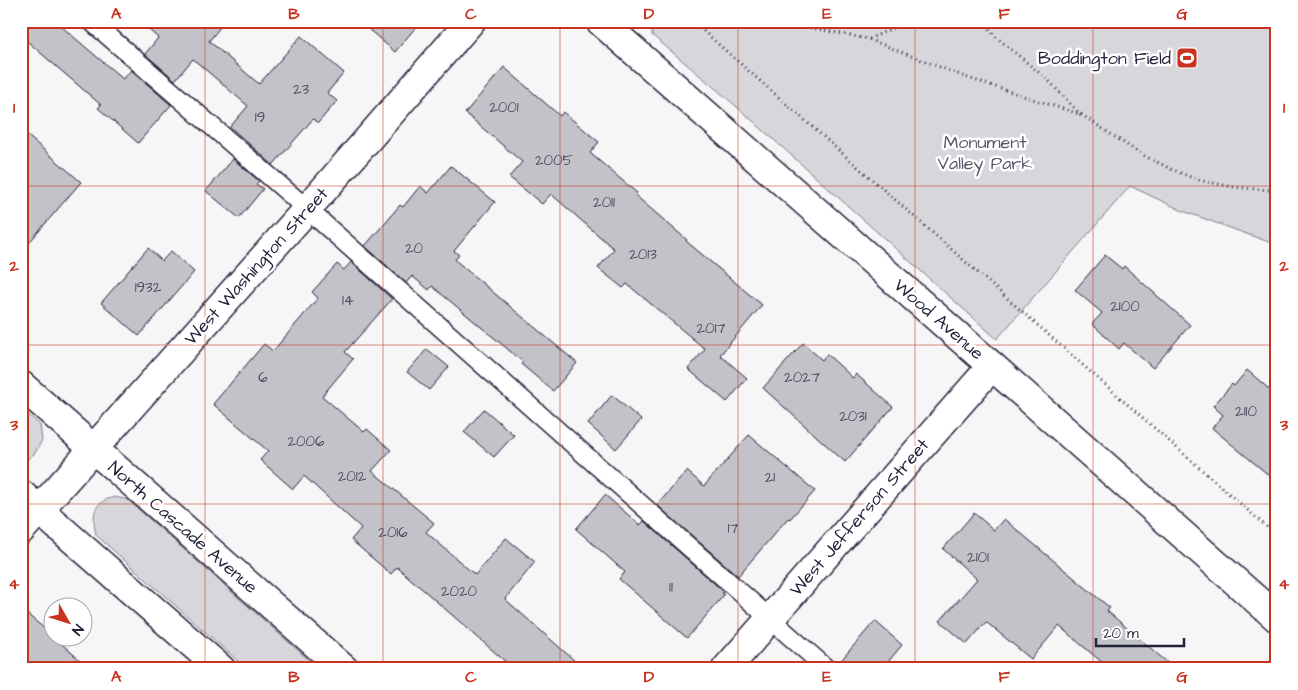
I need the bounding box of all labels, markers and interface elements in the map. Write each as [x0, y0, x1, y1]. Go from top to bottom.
text: A [111, 3, 122, 25]
text: B [288, 3, 300, 25]
text: C [465, 3, 477, 25]
text: D [644, 3, 655, 25]
text: E [822, 3, 832, 25]
text: F [998, 3, 1010, 25]
text: G [1176, 3, 1188, 25]
place label: Boddington Field [1038, 46, 1171, 72]
sports icon: Boddington Field [1175, 46, 1199, 70]
house number: 23 [293, 79, 309, 100]
text: 1 [13, 97, 16, 119]
house number: 2001 [489, 97, 519, 118]
text: 1 [1283, 97, 1286, 119]
house number: 19 [255, 107, 265, 128]
park label: Monument Valley Park [938, 130, 1032, 177]
house number: 2005 [535, 150, 573, 171]
street label: West Washington Street [179, 182, 335, 351]
house number: 2011 [593, 192, 615, 213]
house number: 20 [405, 238, 424, 259]
house number: 2013 [629, 244, 657, 265]
text: 2 [8, 255, 19, 277]
text: 2 [1278, 255, 1289, 277]
street label: Wood Avenue [888, 273, 989, 366]
house number: 1932 [135, 277, 162, 298]
house number: 14 [342, 290, 354, 311]
house number: 2100 [1110, 296, 1140, 317]
house number: 2017 [696, 318, 726, 339]
house number: 6 [258, 367, 268, 388]
house number: 2027 [784, 367, 820, 388]
house number: 2110 [1235, 401, 1257, 422]
house number: 2031 [839, 406, 867, 427]
text: 3 [9, 414, 19, 436]
text: 3 [1279, 414, 1289, 436]
house number: 2006 [288, 431, 325, 452]
street label: West Jefferson Street [784, 433, 935, 602]
street label: North Cascade Avenue [102, 455, 263, 600]
house number: 2012 [338, 466, 367, 487]
house number: 21 [765, 467, 775, 488]
house number: 17 [727, 518, 739, 539]
house number: 2016 [378, 522, 408, 543]
house number: 2101 [967, 547, 989, 568]
text: 4 [9, 573, 20, 595]
text: 4 [1279, 573, 1290, 595]
house number: 11 [669, 577, 673, 598]
house number: 2020 [441, 581, 478, 602]
north arrow [42, 598, 92, 648]
scale bar [1096, 615, 1183, 647]
text: N [67, 620, 88, 639]
text: 20 m [1103, 623, 1139, 644]
text: A [111, 666, 122, 688]
text: B [288, 666, 300, 688]
text: C [465, 666, 477, 688]
text: D [644, 666, 655, 688]
text: E [822, 666, 832, 688]
text: F [998, 666, 1010, 688]
text: G [1176, 666, 1188, 688]

